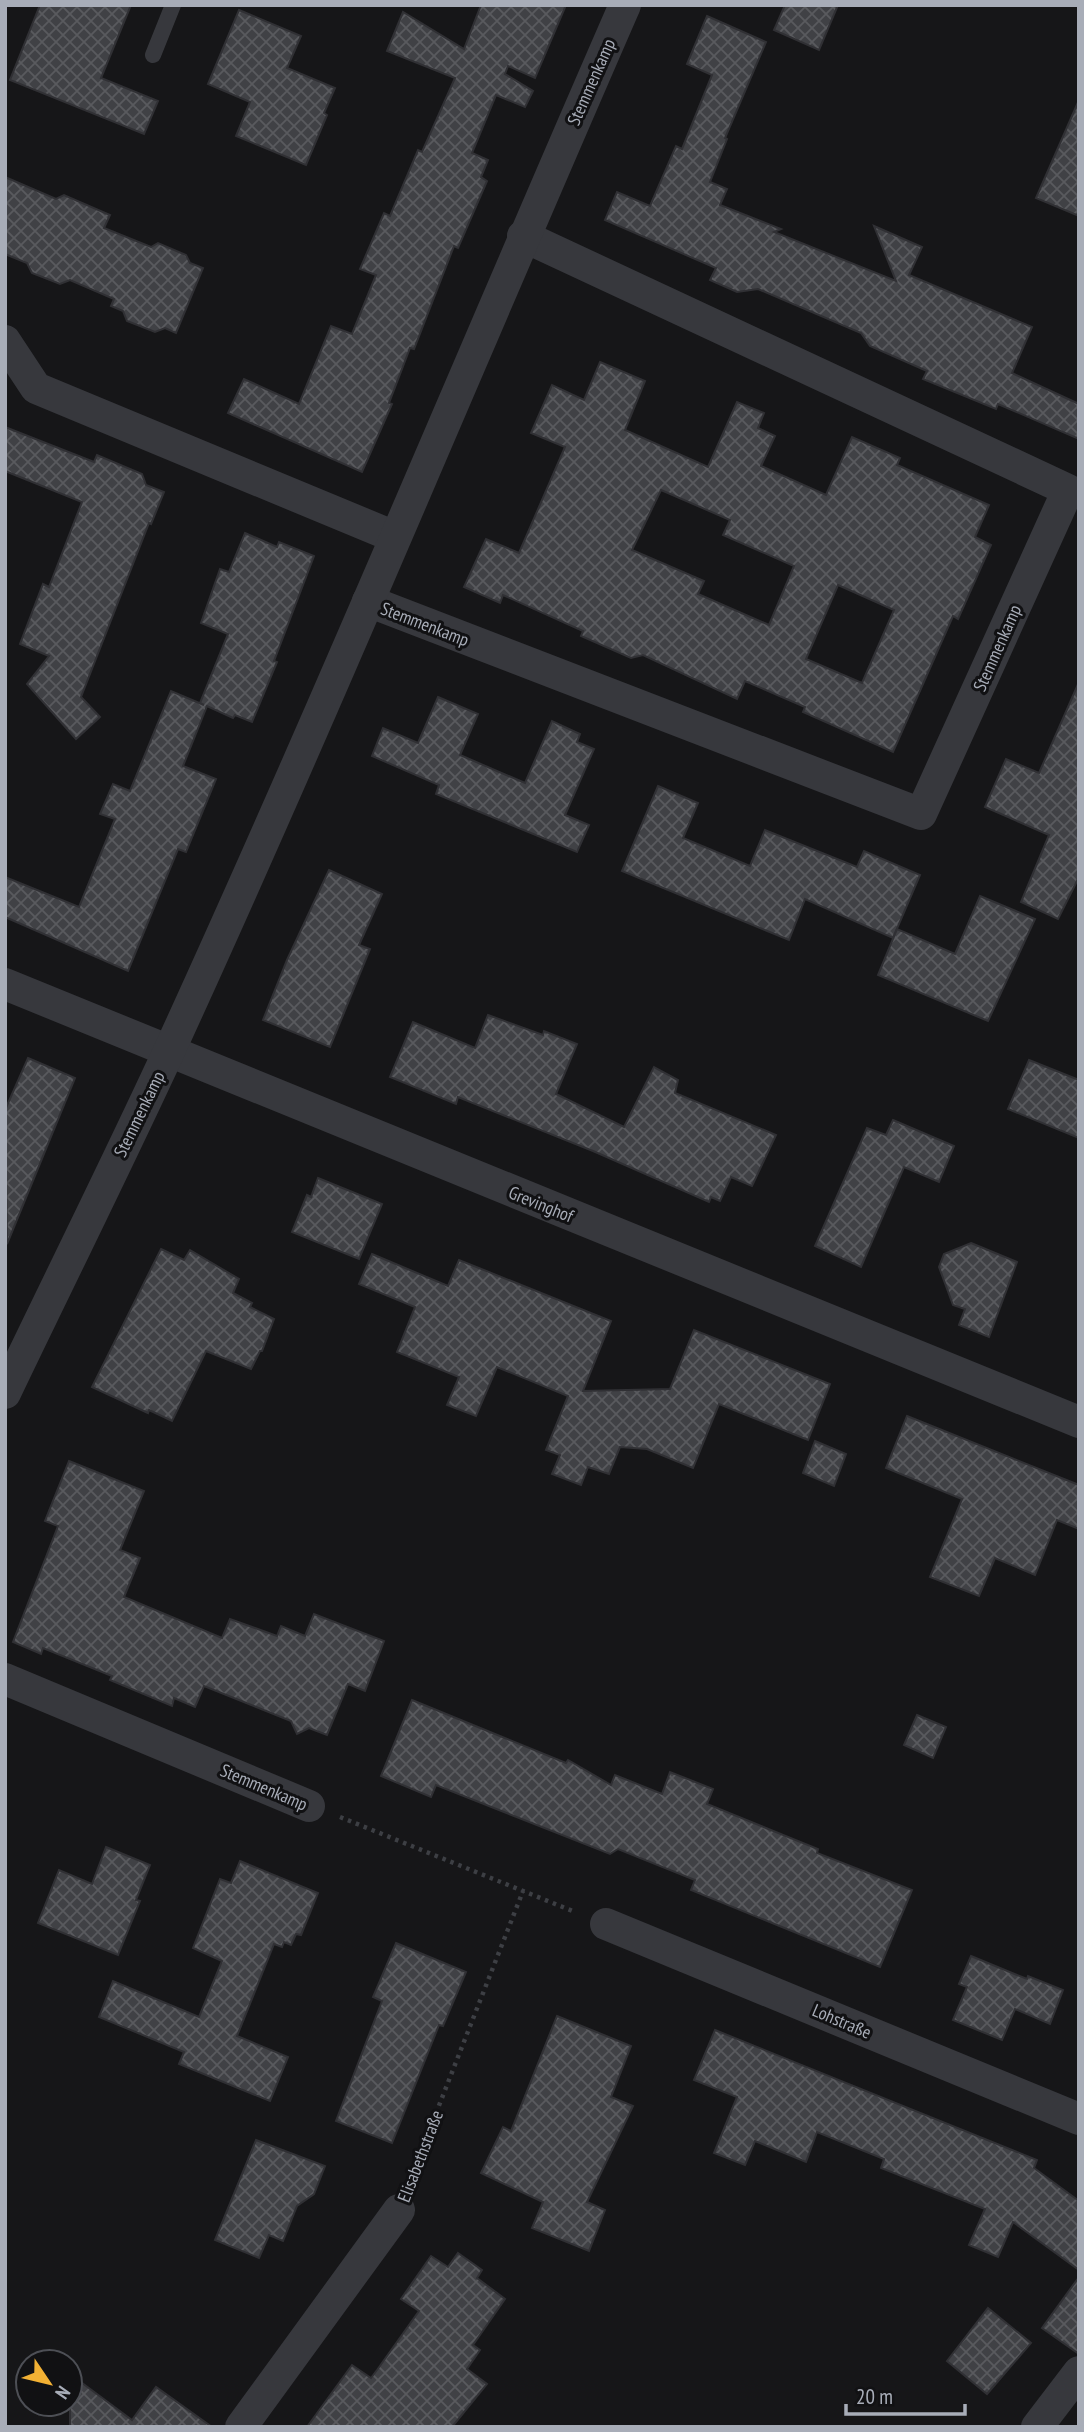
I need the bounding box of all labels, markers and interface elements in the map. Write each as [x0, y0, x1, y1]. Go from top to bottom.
street label: Stemmenkamp [562, 35, 620, 129]
street label: Stemmenkamp [378, 597, 472, 651]
street label: Stemmenkamp [968, 601, 1026, 695]
street label: Stemmenkamp [108, 1067, 170, 1161]
street label: Grevinghof [505, 1181, 578, 1228]
street label: Stemmenkamp [217, 1758, 311, 1816]
street label: Lohstraße [809, 1998, 875, 2044]
street label: Elisabethstraße [392, 2107, 448, 2205]
north arrow [14, 2348, 84, 2418]
scale bar [846, 2372, 965, 2416]
text: N [50, 2382, 76, 2404]
text: 20 m [856, 2383, 893, 2410]

